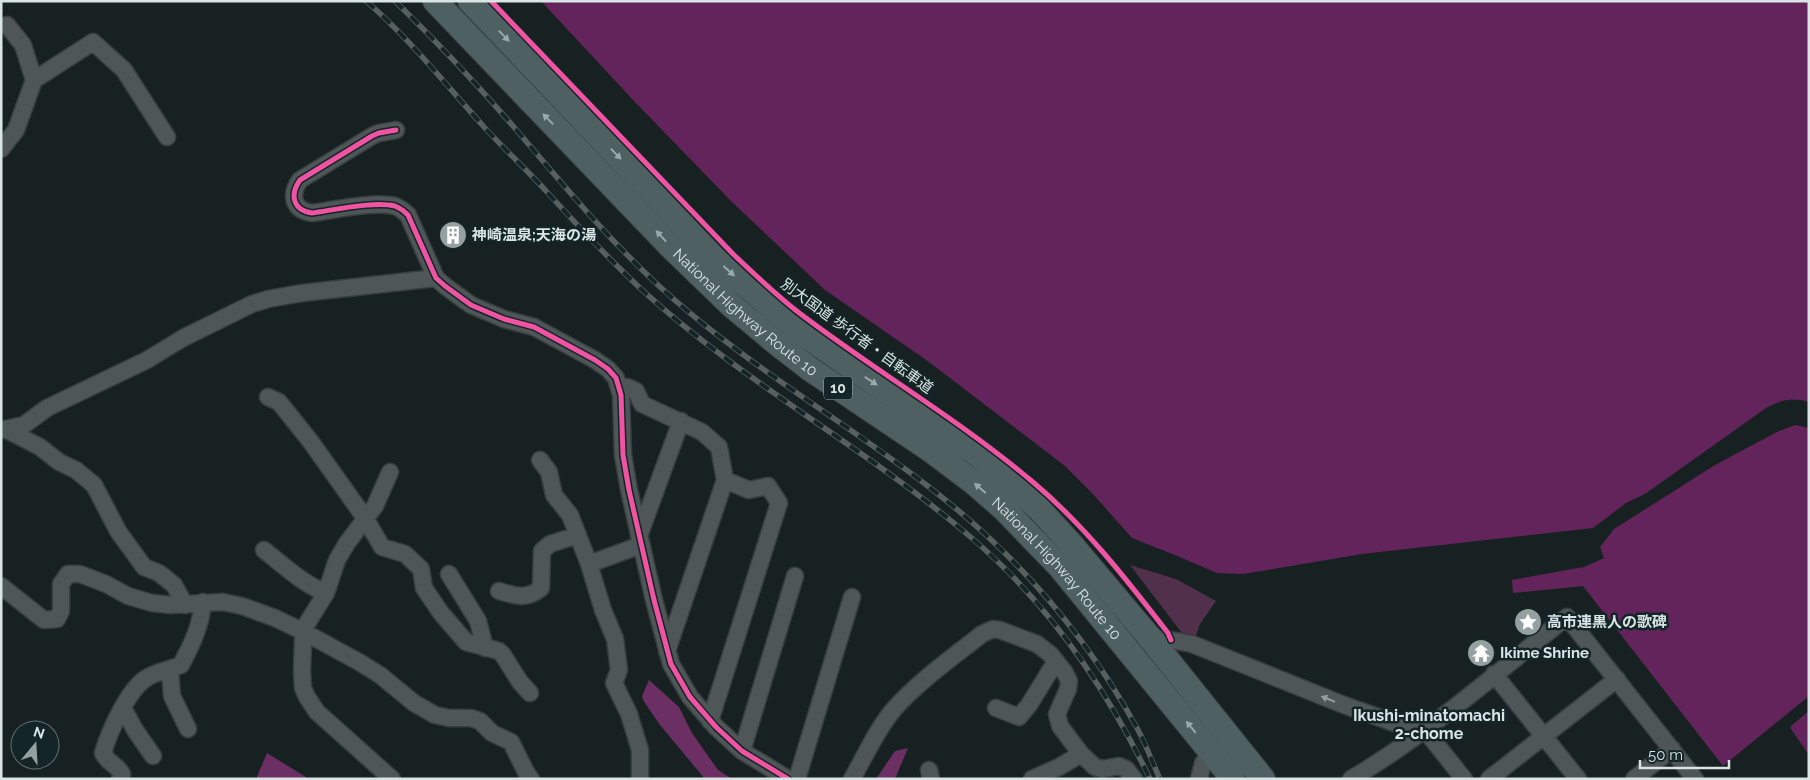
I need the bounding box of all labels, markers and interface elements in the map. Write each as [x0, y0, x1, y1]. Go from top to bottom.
one-way arrow [498, 30, 510, 42]
one-way arrow [542, 113, 554, 125]
one-way arrow [610, 148, 622, 160]
building icon: 神崎温泉;天海の湯 [438, 220, 468, 250]
place label: 神崎温泉;天海の湯 [471, 226, 596, 244]
one-way arrow [655, 230, 667, 242]
street label: National Highway Route 10 [669, 245, 821, 380]
one-way arrow [722, 265, 734, 277]
street label: 別大国道 歩行者・自転車道 [777, 275, 937, 397]
road number: 10 [824, 376, 852, 399]
one-way arrow [864, 376, 877, 386]
one-way arrow [974, 482, 986, 494]
street label: National Highway Route 10 [988, 493, 1125, 644]
place icon: 高市連黒人の歌碑 [1513, 607, 1543, 637]
place label: 高市連黒人の歌碑 [1547, 613, 1667, 631]
temple icon: Ikime Shrine [1466, 638, 1496, 668]
place label: Ikime Shrine [1500, 644, 1589, 662]
one-way arrow [1320, 695, 1335, 703]
district label: Ikushi-minatomachi 2-chome [1353, 706, 1505, 743]
north arrow [10, 720, 60, 770]
one-way arrow [1185, 721, 1196, 734]
text: N [31, 723, 47, 742]
scale bar [1640, 738, 1729, 770]
text: 50 m [1648, 746, 1683, 764]

